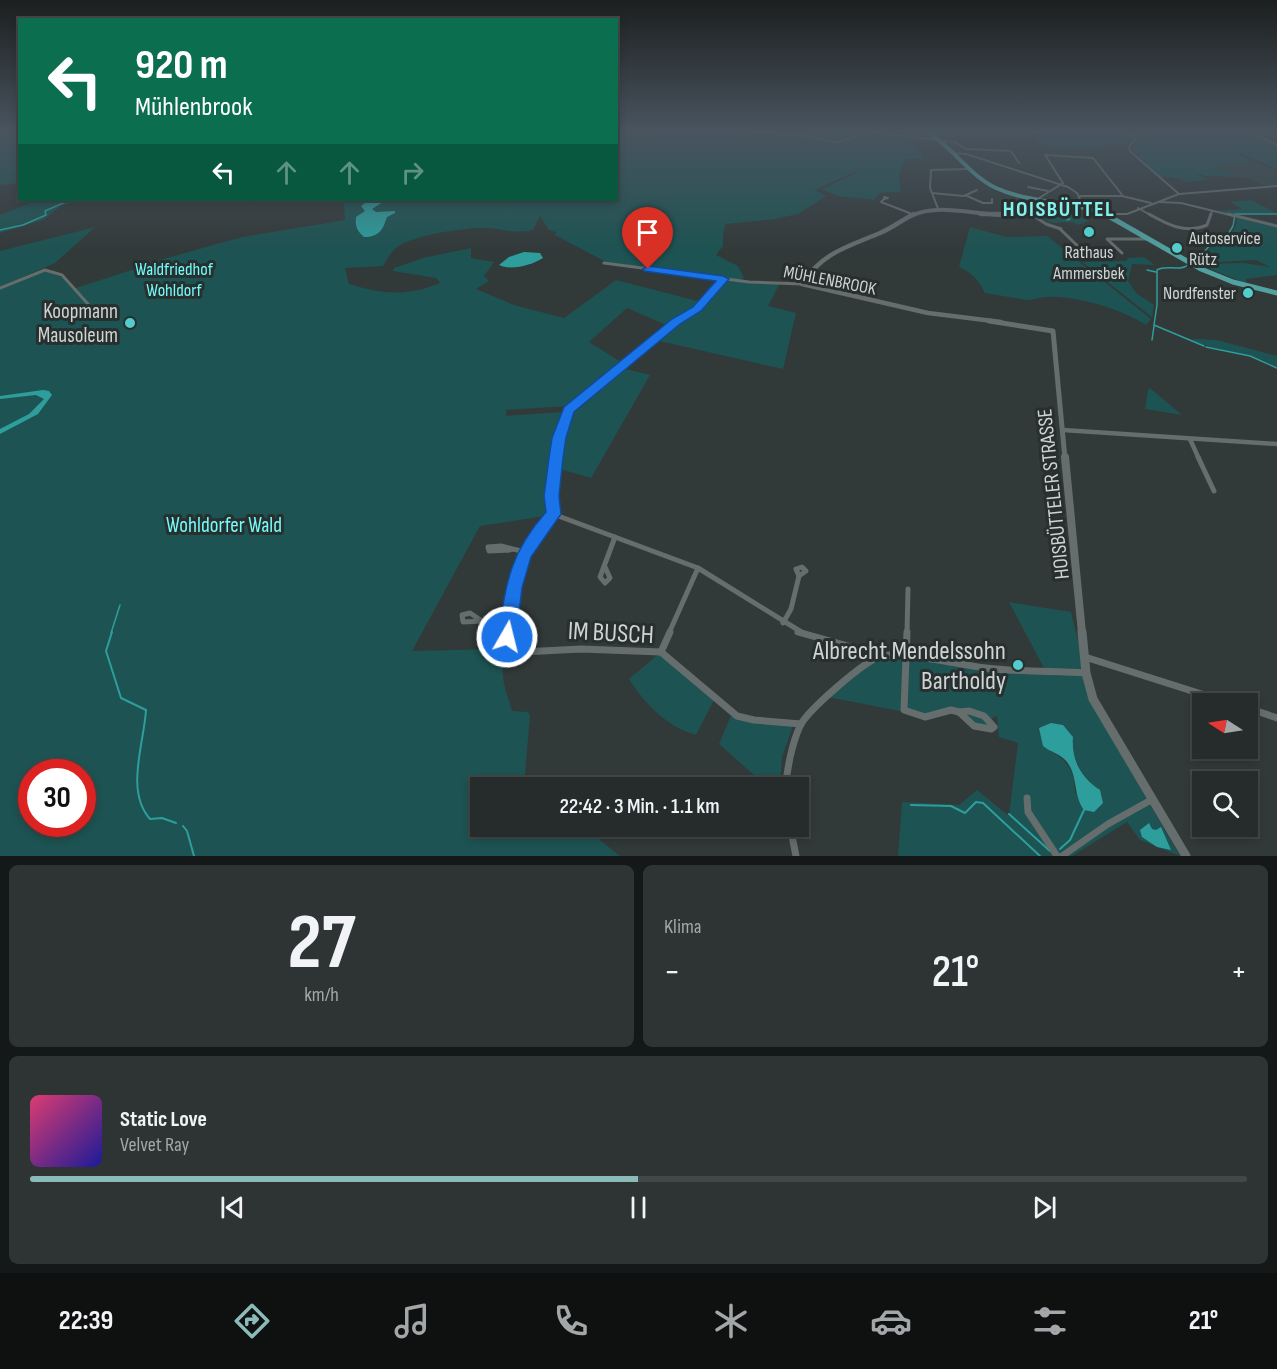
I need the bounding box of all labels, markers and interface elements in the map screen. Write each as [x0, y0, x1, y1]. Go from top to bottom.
text: 920 m [135, 40, 228, 91]
icon: left [36, 42, 114, 120]
text: Mühlenbrook [135, 91, 253, 123]
icon: left [207, 156, 240, 189]
icon: ahead [270, 156, 303, 189]
icon: ahead [333, 156, 366, 189]
icon: right [396, 156, 429, 189]
district label: HOISBÜTTEL [1003, 196, 1115, 223]
pin [622, 207, 673, 269]
icon: arrive [631, 216, 664, 249]
marker: Rathaus Ammersbek [1082, 225, 1096, 239]
place label: Autoservice Rütz [1188, 228, 1261, 270]
marker: Autoservice Rütz [1170, 241, 1184, 255]
place label: Rathaus Ammersbek [1052, 242, 1125, 284]
park label: Waldfriedhof Wohldorf [135, 259, 214, 301]
street label: MÜHLENBROOK [782, 261, 879, 300]
place label: Nordfenster [1163, 283, 1236, 304]
marker: Nordfenster [1241, 286, 1255, 300]
place label: Koopmann Mausoleum [38, 299, 118, 348]
marker: Koopmann Mausoleum [123, 316, 137, 330]
street label: HOISBÜTTELER STRASSE [1032, 407, 1075, 580]
park label: Wohldorfer Wald [166, 513, 282, 538]
position arrow [475, 605, 539, 669]
street label: IM BUSCH [567, 616, 655, 651]
place label: Albrecht Mendelssohn Bartholdy [812, 636, 1006, 697]
marker: Albrecht Mendelssohn Bartholdy [1011, 658, 1025, 672]
north arrow [1192, 693, 1258, 759]
map controls [1192, 693, 1258, 837]
speed limit sign: 30 [18, 759, 96, 837]
button: search [1192, 771, 1258, 837]
text: 22:42 · 3 Min. · 1.1 km [559, 793, 720, 820]
text: 27 [287, 897, 356, 990]
text: Klima [664, 915, 702, 939]
text: 21° [932, 945, 979, 1000]
text: − [664, 952, 680, 992]
text: + [1231, 952, 1247, 992]
text: km/h [304, 983, 339, 1007]
text: Static Love [120, 1106, 207, 1133]
text: Velvet Ray [120, 1133, 189, 1157]
icon: previous [216, 1191, 249, 1224]
icon: pause [622, 1191, 655, 1224]
icon: next [1028, 1191, 1061, 1224]
icon: directions [231, 1300, 273, 1342]
icon: music [391, 1300, 433, 1342]
icon: phone [550, 1300, 592, 1342]
icon: climate [710, 1300, 752, 1342]
icon: car [870, 1300, 912, 1342]
icon: filters [1029, 1300, 1071, 1342]
text: 22:39 [59, 1305, 113, 1337]
text: 21° [1189, 1305, 1218, 1337]

